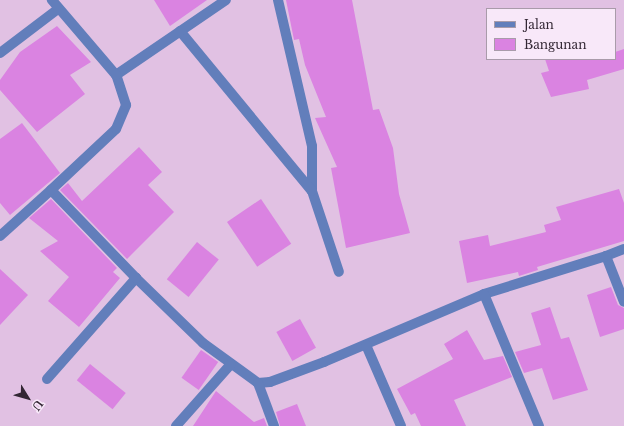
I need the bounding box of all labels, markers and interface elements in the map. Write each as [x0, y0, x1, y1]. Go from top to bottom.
legend [486, 8, 616, 60]
text: Jalan [524, 17, 554, 32]
text: Bangunan [524, 37, 587, 52]
north arrow [8, 378, 48, 418]
text: U [29, 397, 46, 413]

